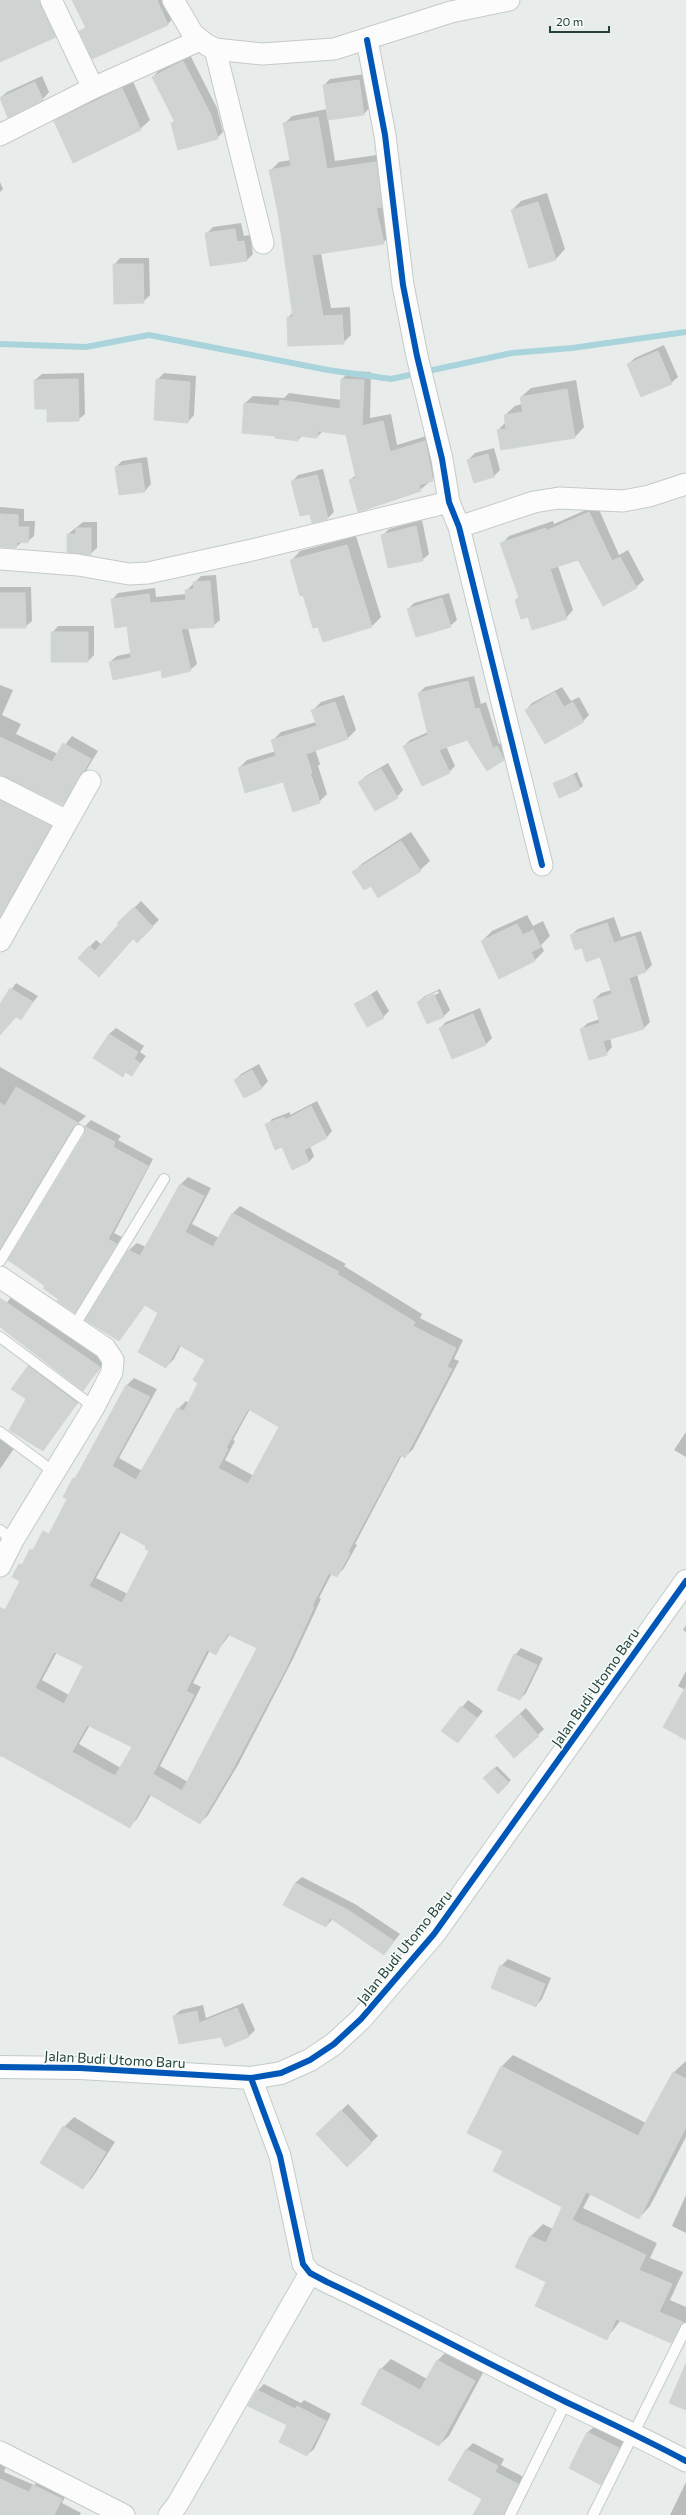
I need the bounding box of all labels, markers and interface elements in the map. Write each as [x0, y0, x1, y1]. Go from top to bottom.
scale bar [550, 8, 609, 34]
text: 20 m [556, 14, 583, 28]
street label: Jalan Budi Utomo Baru [547, 1624, 643, 1750]
street label: Jalan Budi Utomo Baru [353, 1887, 455, 2007]
street label: Jalan Budi Utomo Baru [44, 2047, 186, 2071]

